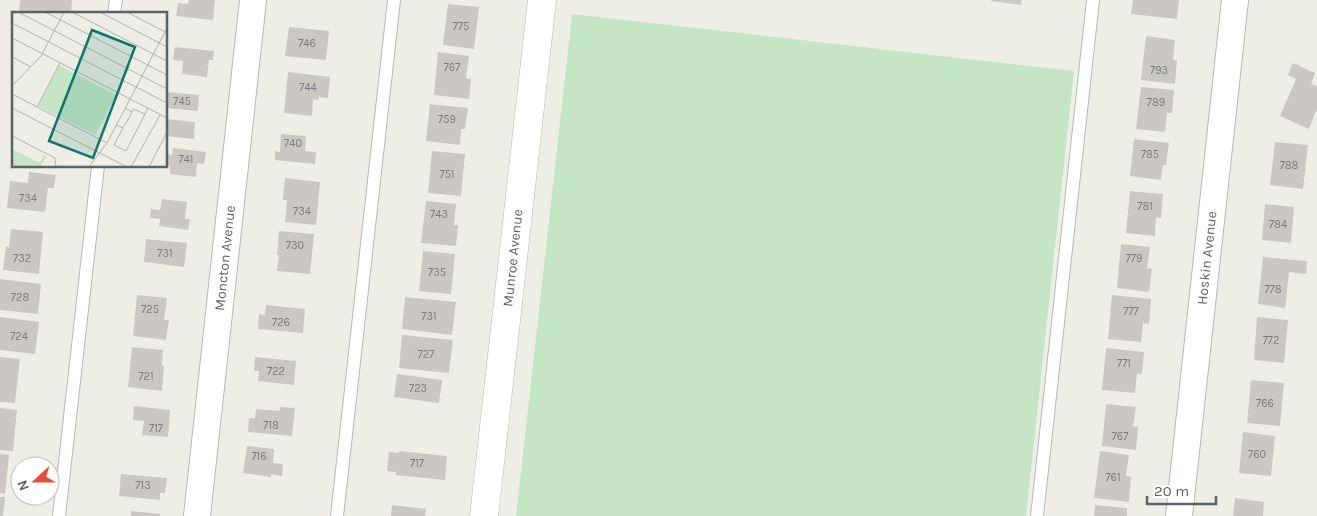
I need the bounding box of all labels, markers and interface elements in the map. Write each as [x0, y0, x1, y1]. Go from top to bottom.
inset map [12, 12, 168, 168]
house number: 775 [453, 20, 469, 33]
house number: 746 [298, 37, 316, 50]
house number: 767 [444, 61, 460, 74]
house number: 793 [1150, 64, 1168, 77]
house number: 744 [299, 81, 317, 94]
house number: 745 [173, 95, 191, 108]
house number: 789 [1147, 96, 1165, 109]
house number: 759 [438, 113, 456, 126]
house number: 740 [284, 137, 302, 150]
house number: 785 [1141, 148, 1159, 161]
house number: 741 [179, 153, 193, 166]
house number: 788 [1280, 159, 1299, 172]
house number: 751 [439, 168, 455, 181]
house number: 734 [19, 192, 37, 205]
house number: 781 [1137, 200, 1153, 213]
street label: Moncton Avenue [211, 204, 239, 312]
house number: 734 [293, 205, 311, 218]
house number: 743 [430, 208, 448, 221]
street label: Munroe Avenue [499, 208, 527, 308]
street label: Hoskin Avenue [1194, 210, 1220, 306]
house number: 784 [1269, 218, 1287, 231]
house number: 730 [286, 239, 304, 252]
house number: 731 [157, 247, 173, 260]
house number: 732 [13, 252, 31, 265]
house number: 779 [1126, 252, 1142, 265]
house number: 735 [428, 266, 446, 279]
house number: 778 [1264, 283, 1282, 296]
house number: 728 [11, 291, 29, 304]
house number: 725 [141, 303, 159, 316]
house number: 777 [1123, 305, 1139, 318]
house number: 731 [421, 310, 437, 323]
house number: 726 [272, 316, 290, 329]
house number: 724 [10, 330, 28, 343]
house number: 772 [1263, 334, 1279, 347]
house number: 727 [418, 348, 434, 361]
house number: 771 [1117, 357, 1131, 370]
house number: 722 [267, 365, 285, 378]
house number: 721 [138, 370, 154, 383]
house number: 723 [409, 382, 427, 395]
house number: 766 [1256, 397, 1274, 410]
house number: 718 [263, 419, 279, 432]
house number: 717 [149, 422, 163, 435]
house number: 767 [1112, 430, 1128, 443]
house number: 760 [1248, 448, 1266, 461]
house number: 716 [251, 450, 267, 463]
north arrow [10, 456, 60, 506]
house number: 717 [410, 457, 424, 470]
house number: 761 [1105, 471, 1121, 484]
scale bar [1147, 474, 1216, 506]
text: N [14, 478, 33, 493]
house number: 713 [135, 479, 151, 492]
text: 20 m [1154, 482, 1189, 500]

